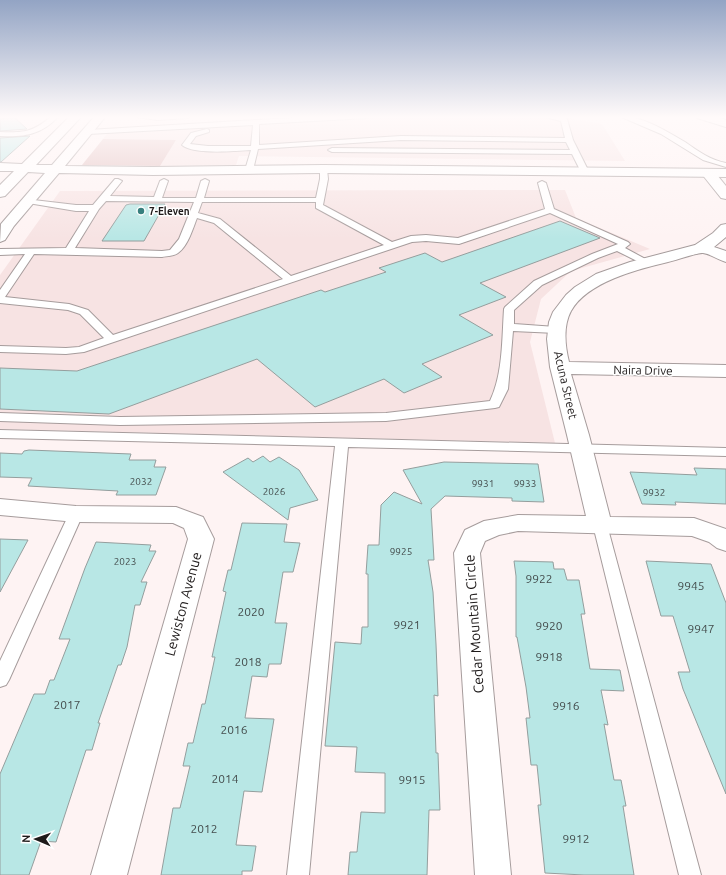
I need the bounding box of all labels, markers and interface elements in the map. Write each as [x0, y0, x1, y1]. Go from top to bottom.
marker: 7-Eleven [136, 206, 146, 216]
place label: 7-Eleven [149, 206, 190, 217]
street label: Acuna Street [552, 350, 580, 421]
street label: Naira Drive [613, 363, 673, 377]
house number: 2032 [130, 476, 152, 487]
house number: 9931 [472, 478, 494, 489]
house number: 9933 [514, 478, 536, 489]
house number: 2026 [263, 486, 286, 497]
house number: 9932 [643, 487, 665, 498]
house number: 9925 [390, 546, 412, 557]
street label: Lewiston Avenue [161, 550, 205, 658]
street label: Cedar Mountain Circle [461, 554, 487, 694]
house number: 2023 [114, 556, 136, 567]
house number: 9922 [525, 572, 553, 585]
house number: 9945 [677, 579, 705, 592]
house number: 2020 [237, 605, 265, 618]
house number: 9921 [393, 618, 421, 631]
house number: 9920 [535, 619, 563, 632]
house number: 9947 [687, 622, 715, 635]
house number: 9918 [535, 650, 563, 663]
house number: 2018 [234, 655, 262, 668]
house number: 2017 [53, 698, 81, 711]
house number: 9916 [552, 699, 580, 712]
house number: 2016 [220, 723, 248, 736]
house number: 2014 [211, 772, 239, 785]
house number: 9915 [398, 773, 426, 786]
north arrow [16, 819, 56, 859]
house number: 2012 [190, 822, 218, 835]
house number: 9912 [562, 832, 590, 845]
text: N [20, 834, 32, 843]

